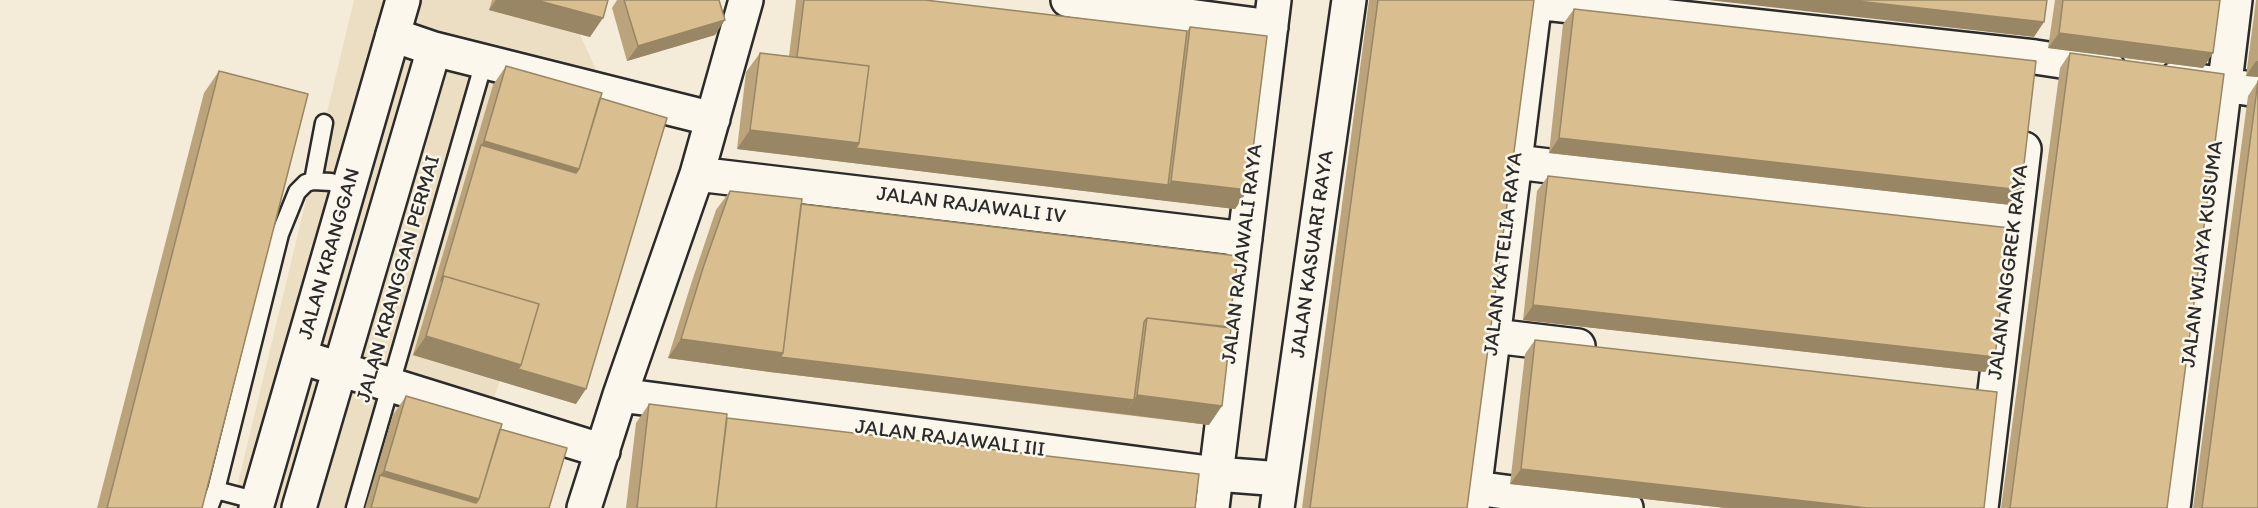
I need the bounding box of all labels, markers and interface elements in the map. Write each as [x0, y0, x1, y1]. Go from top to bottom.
street label: JALAN WIJAYA KUSUMA [2177, 139, 2229, 369]
street label: JALAN RAJAWALI RAYA [1217, 142, 1269, 366]
street label: JALAN KASUARI RAYA [1286, 149, 1340, 359]
street label: JALAN KATELIA RAYA [1479, 151, 1529, 357]
street label: JALAN KRANGGAN PERMAI [352, 153, 446, 405]
street label: JALAN ANGGREK RAYA [1983, 163, 2035, 381]
street label: JALAN KRANGGAN [294, 165, 366, 343]
street label: JALAN RAJAWALI IV [875, 182, 1067, 230]
street label: JALAN RAJAWALI III [854, 415, 1046, 463]

